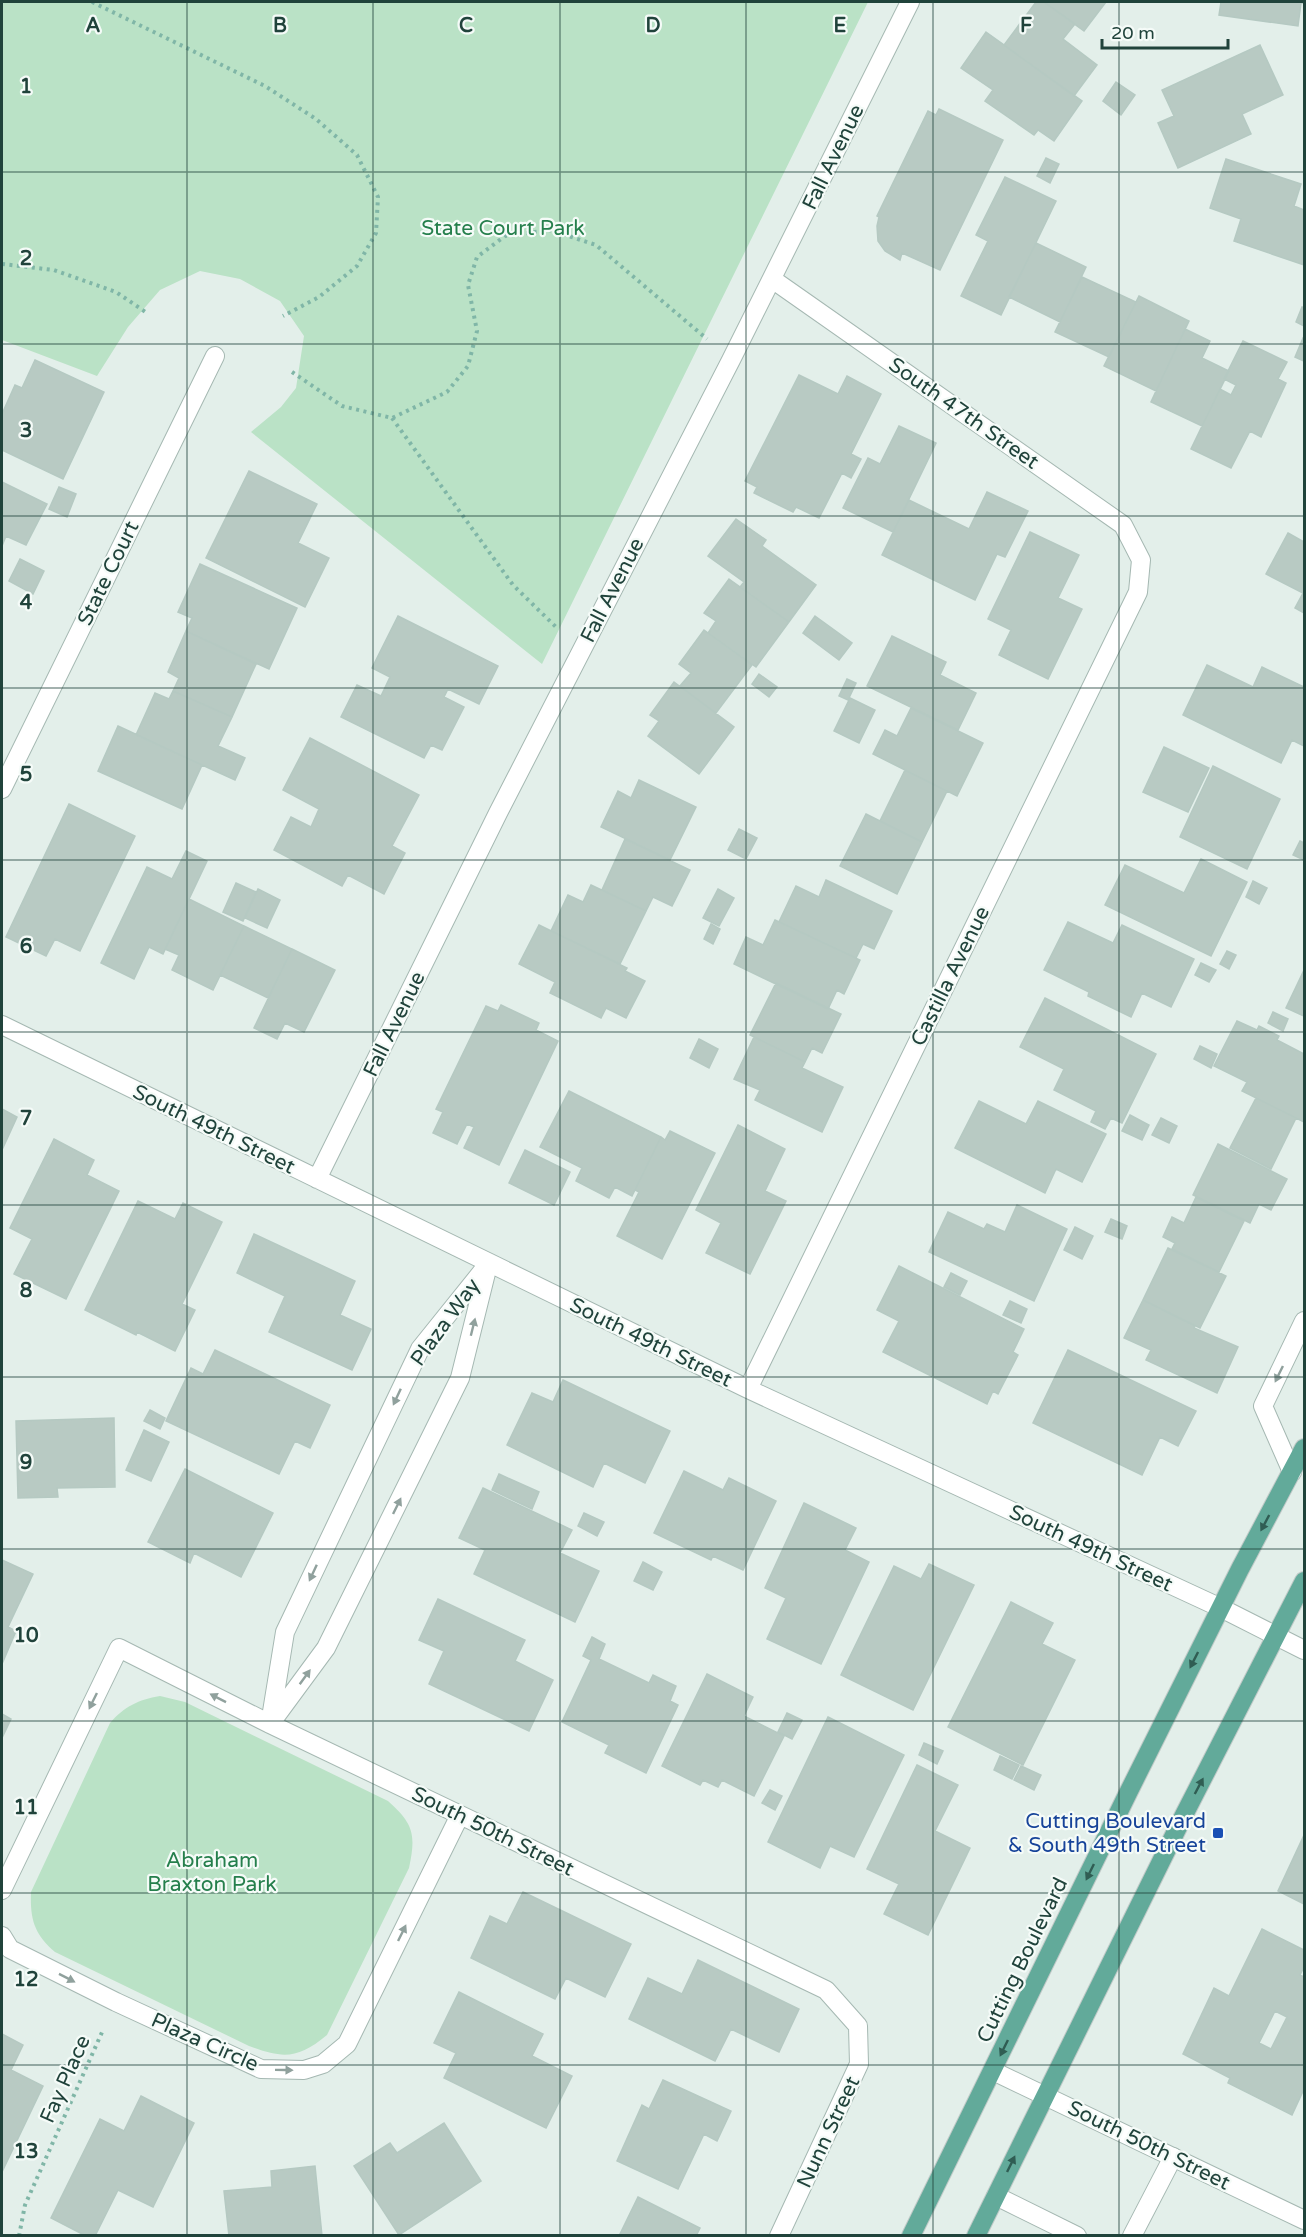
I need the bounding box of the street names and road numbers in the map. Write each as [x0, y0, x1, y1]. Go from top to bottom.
street label: Fall Avenue [797, 100, 870, 214]
street label: South 47th Street [884, 352, 1044, 475]
street label: State Court [72, 517, 144, 630]
street label: Fall Avenue [575, 534, 650, 647]
street label: Castilla Avenue [906, 902, 995, 1050]
street label: Fall Avenue [358, 967, 431, 1081]
street label: South 49th Street [129, 1079, 299, 1180]
street label: Plaza Way [405, 1274, 486, 1371]
street label: South 49th Street [566, 1292, 736, 1393]
street label: South 49th Street [1005, 1500, 1176, 1597]
street label: South 50th Street [408, 1781, 578, 1882]
street label: Cutting Boulevard [972, 1874, 1073, 2047]
street label: Plaza Circle [147, 2008, 262, 2077]
street label: Fay Place [35, 2031, 96, 2127]
street label: Nunn Street [792, 2072, 865, 2192]
street label: South 50th Street [1064, 2095, 1234, 2196]

